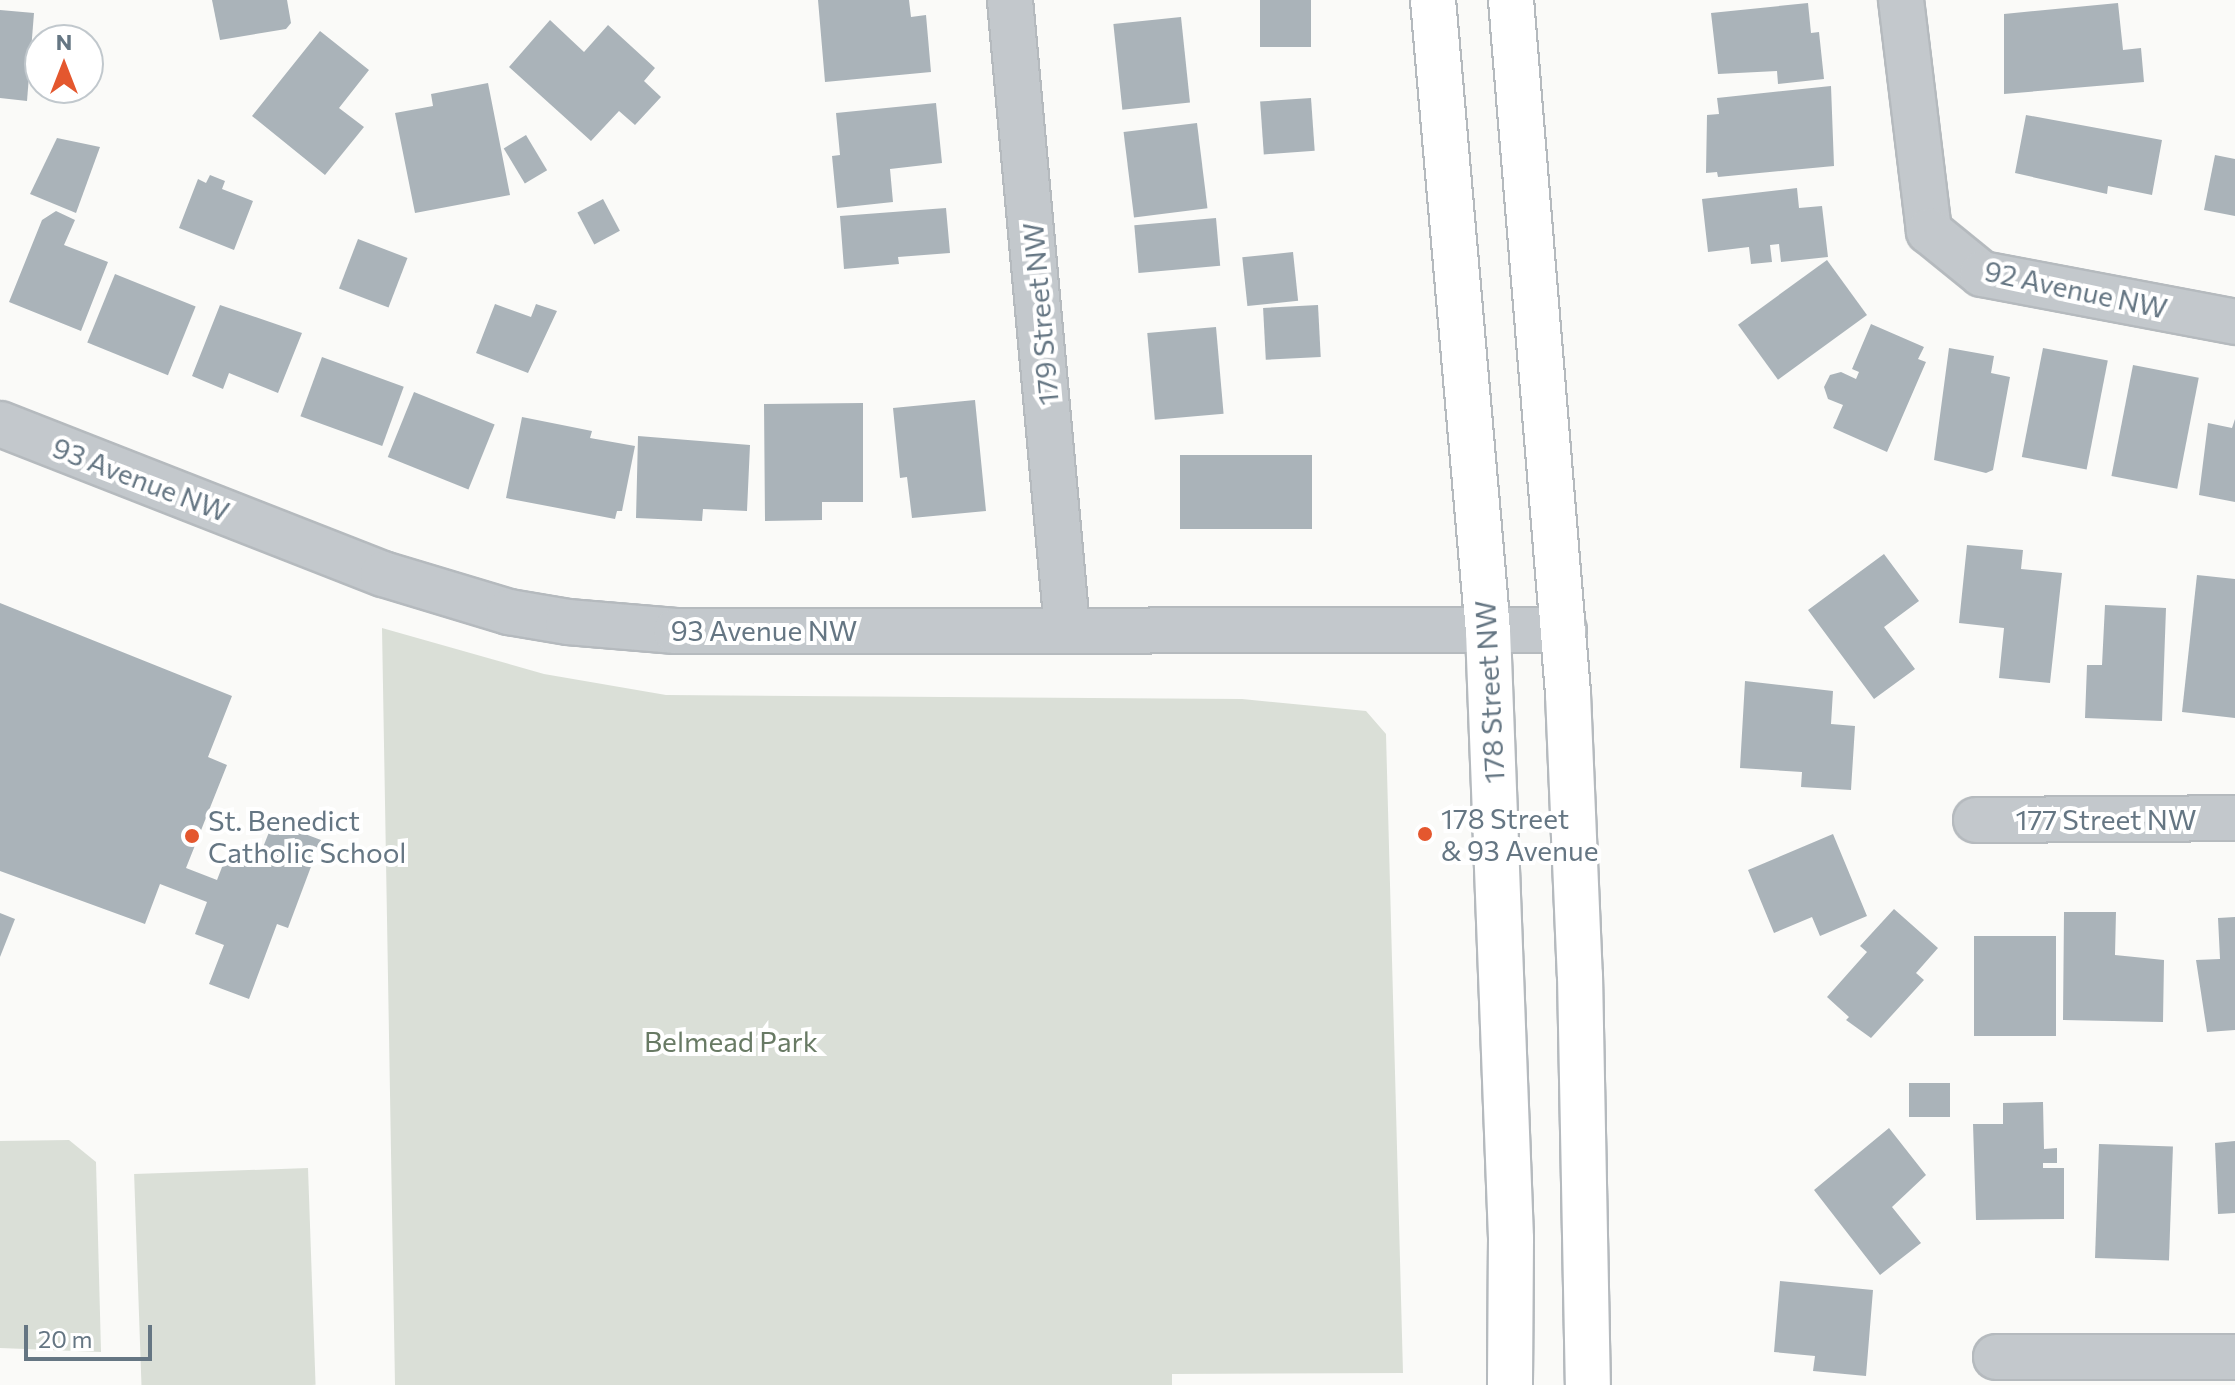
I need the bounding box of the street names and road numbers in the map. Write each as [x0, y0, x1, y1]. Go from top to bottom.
street label: 179 Street NW [1015, 221, 1065, 407]
street label: 92 Avenue NW [1981, 253, 2171, 325]
street label: 93 Avenue NW [48, 430, 234, 528]
street label: 178 Street NW [1467, 600, 1511, 784]
street label: 93 Avenue NW [671, 613, 857, 647]
street label: 177 Street NW [2015, 802, 2197, 836]

